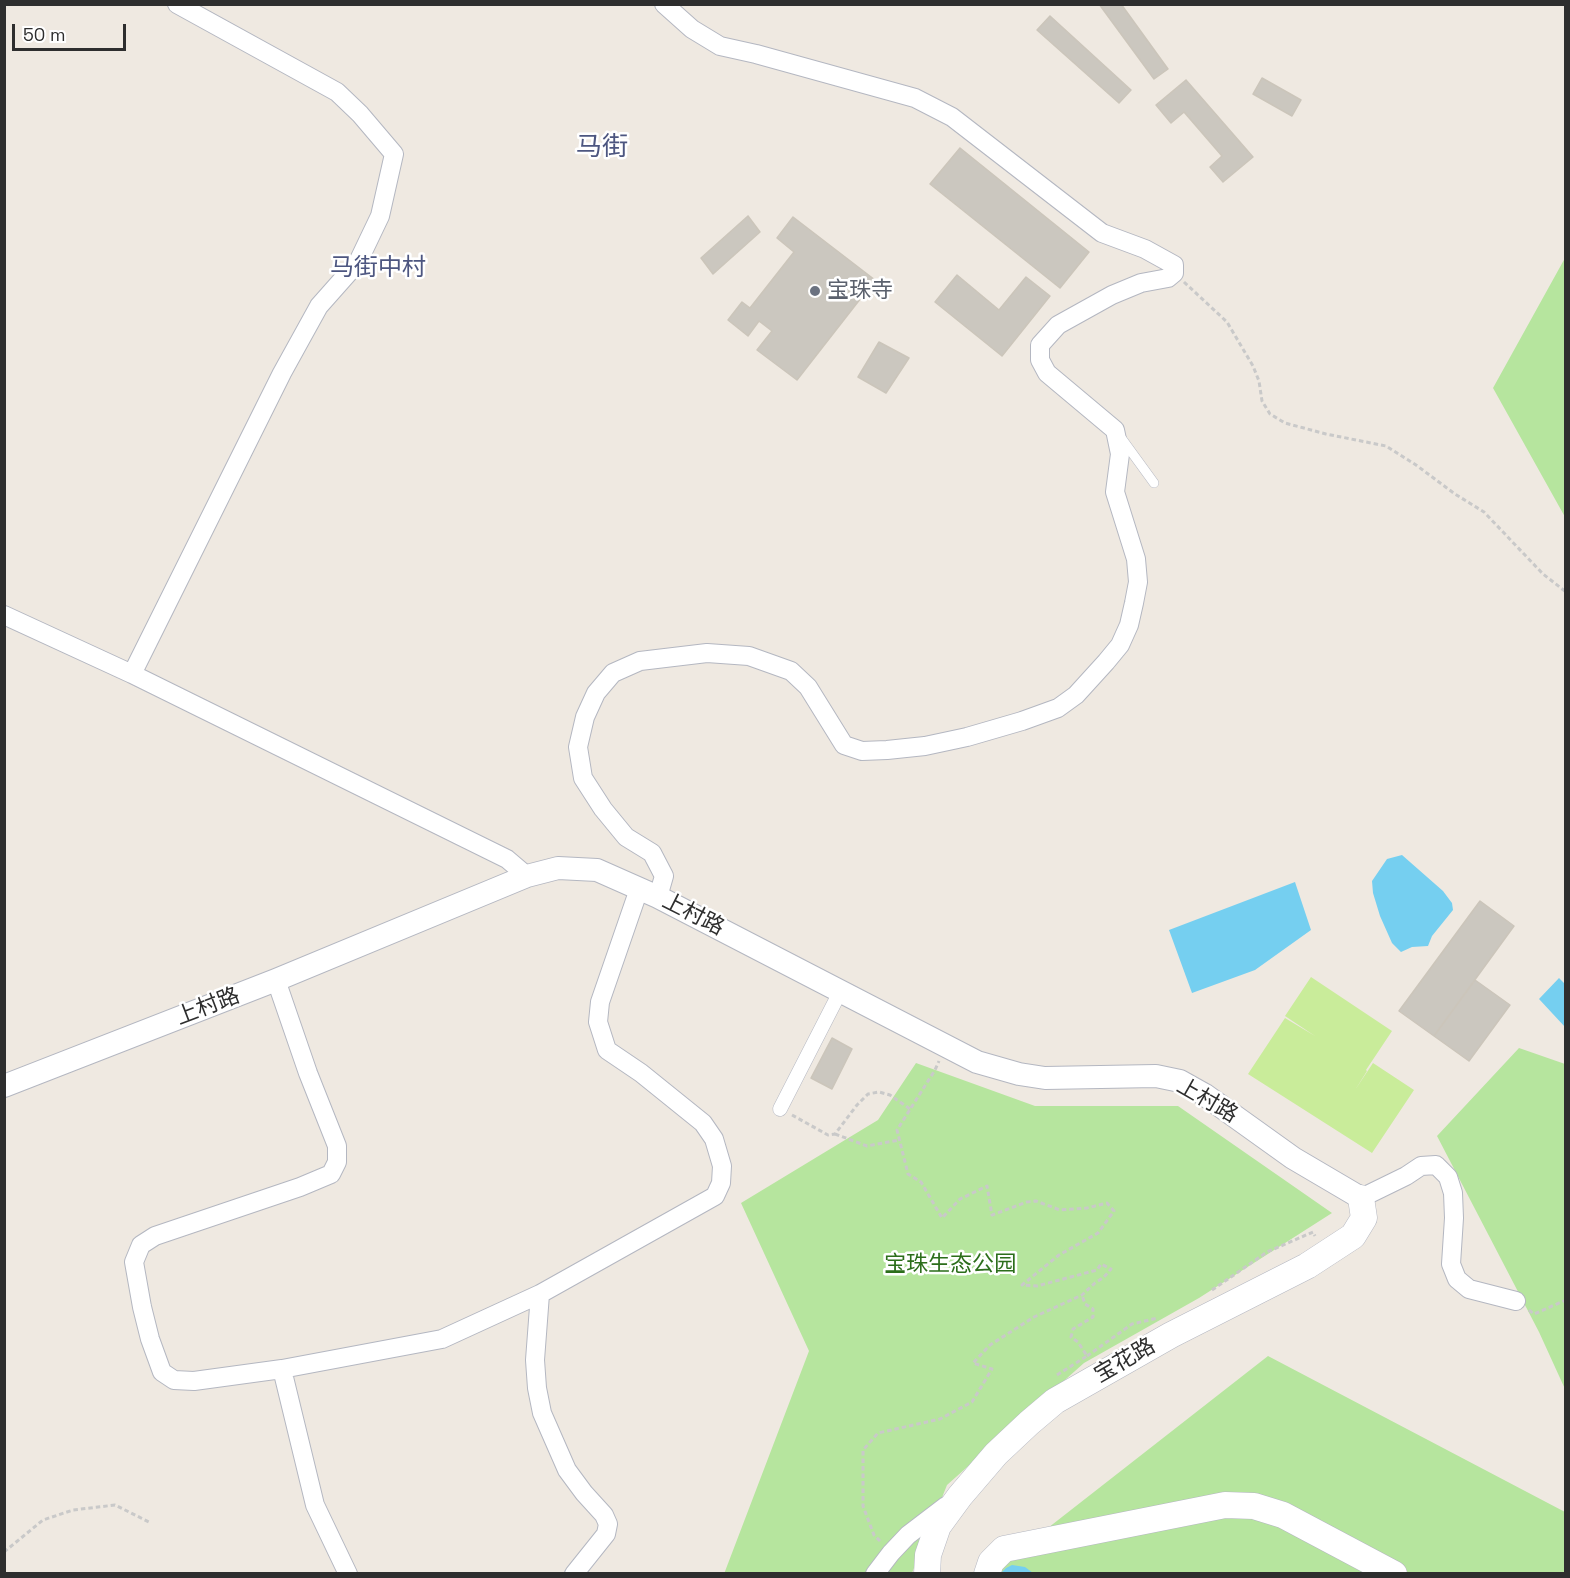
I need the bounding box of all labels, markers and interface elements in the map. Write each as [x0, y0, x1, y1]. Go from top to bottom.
scale bar [15, 12, 129, 50]
text: 50 m [23, 23, 65, 46]
district label: 马街 [576, 132, 628, 164]
district label: 马街中村 [330, 254, 426, 282]
place label: 宝珠寺 [827, 278, 893, 304]
marker: 宝珠寺 [808, 284, 822, 298]
street label: 上村路 [658, 888, 728, 942]
street label: 上村路 [172, 983, 244, 1031]
street label: 上村路 [1172, 1073, 1242, 1129]
park label: 宝珠生态公园 [884, 1252, 1016, 1278]
street label: 宝花路 [1090, 1333, 1160, 1389]

